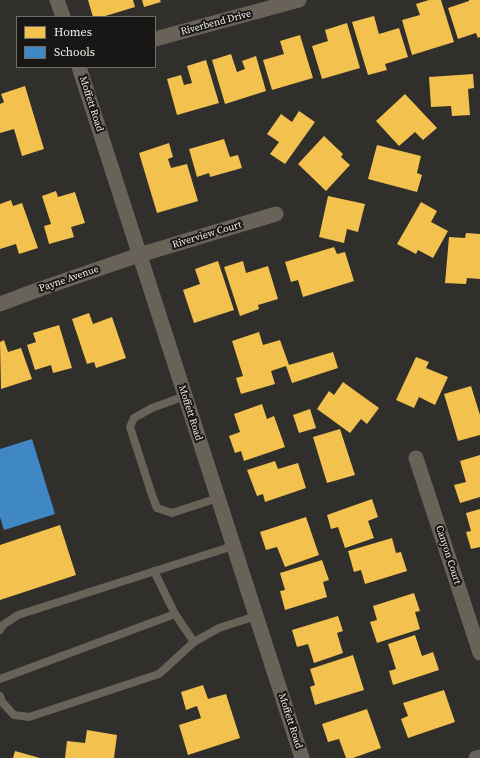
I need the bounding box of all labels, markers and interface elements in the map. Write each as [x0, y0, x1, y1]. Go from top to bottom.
street label: Riverbend Drive [179, 8, 253, 38]
legend [16, 16, 156, 68]
text: Homes [54, 24, 92, 40]
text: Schools [54, 44, 95, 60]
street label: Moffett Road [76, 75, 106, 133]
street label: Riverview Court [171, 219, 243, 251]
street label: Payne Avenue [38, 263, 100, 295]
street label: Moffett Road [175, 384, 205, 442]
street label: Canyon Court [433, 524, 463, 586]
street label: Moffett Road [275, 692, 305, 750]

